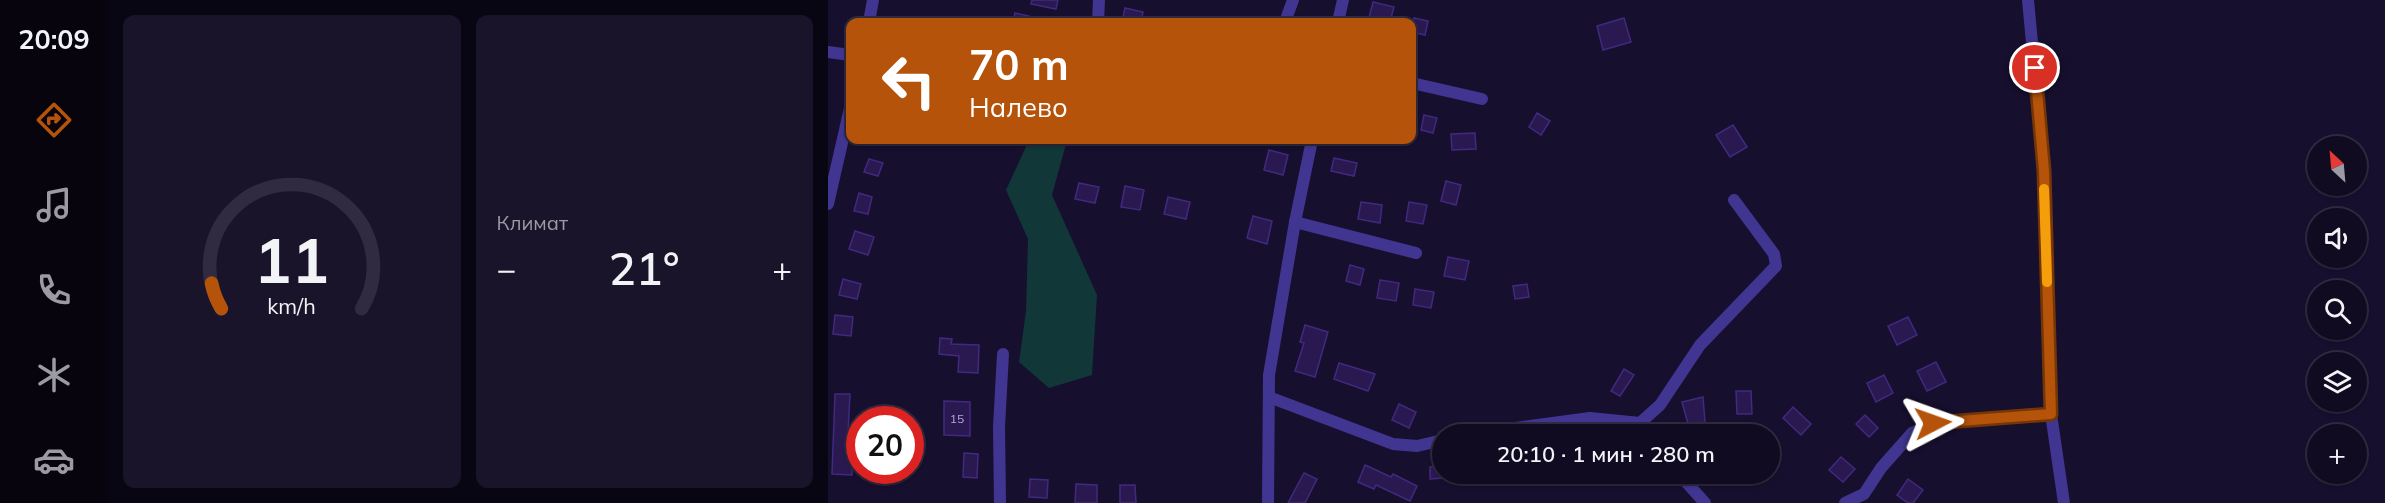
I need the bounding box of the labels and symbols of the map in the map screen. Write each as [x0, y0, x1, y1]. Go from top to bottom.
pin [2009, 42, 2060, 93]
north arrow [2307, 136, 2367, 196]
position arrow [1901, 391, 1965, 455]
speed limit sign: 20 [846, 406, 924, 484]
house number: 15 [950, 411, 964, 426]

